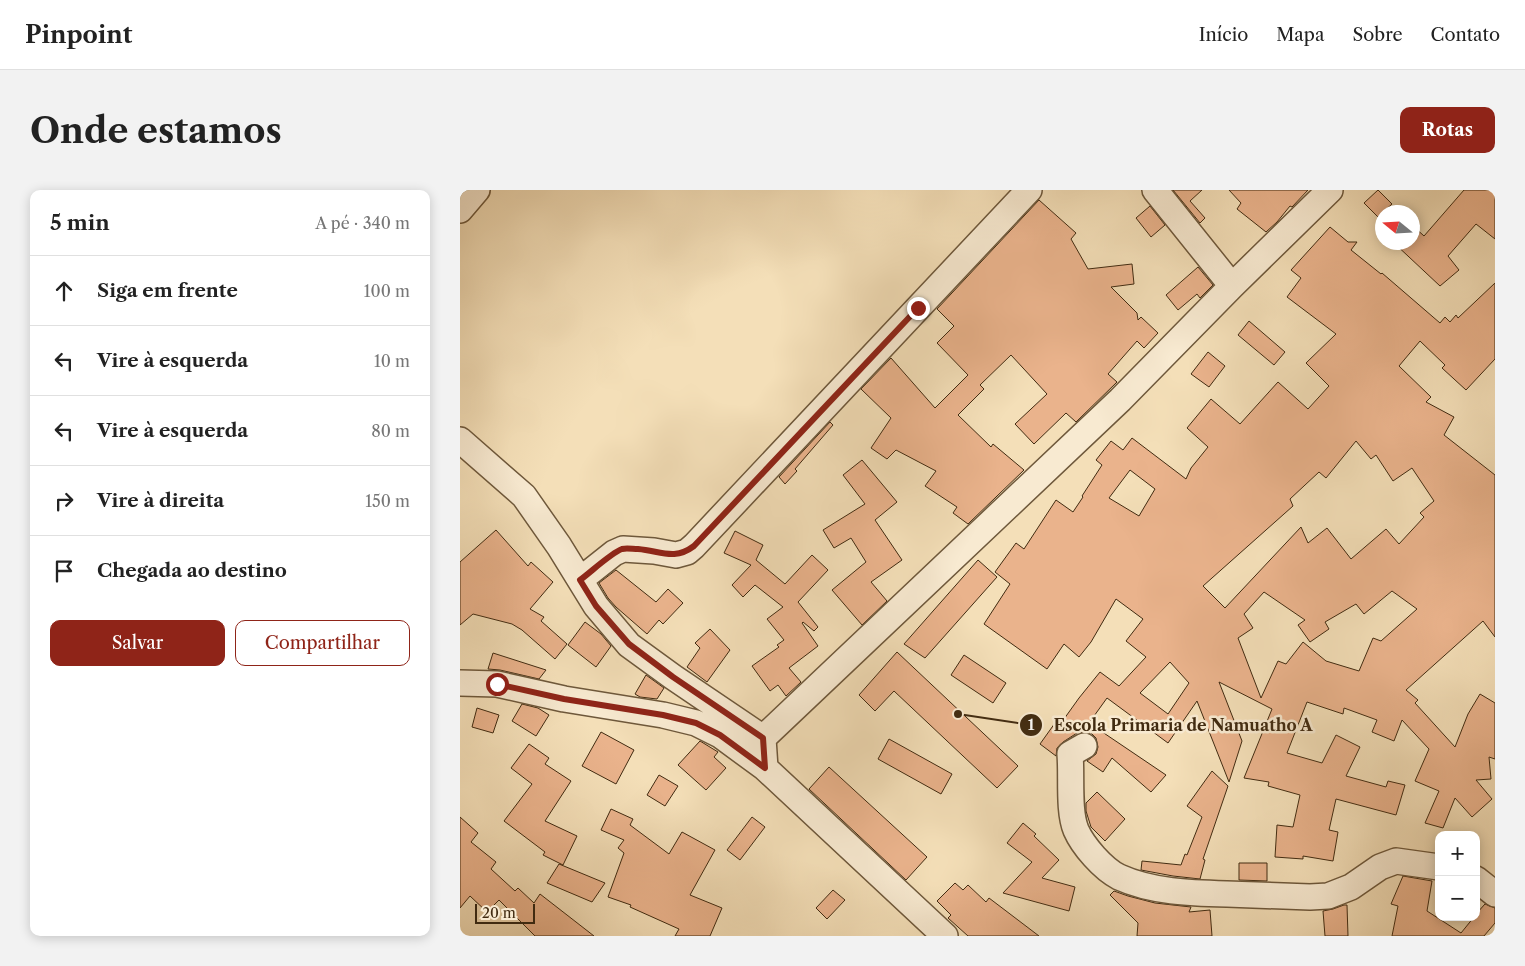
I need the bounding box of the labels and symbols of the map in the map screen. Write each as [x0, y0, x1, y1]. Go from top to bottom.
north arrow [1375, 205, 1420, 250]
route end [907, 297, 930, 320]
route start [486, 673, 509, 696]
callout: Escola Primaria de Namuatho A [1018, 710, 1323, 741]
text: 1 [1028, 715, 1035, 734]
text: Escola Primaria de Namuatho A [1053, 715, 1313, 735]
scale bar [475, 901, 535, 924]

